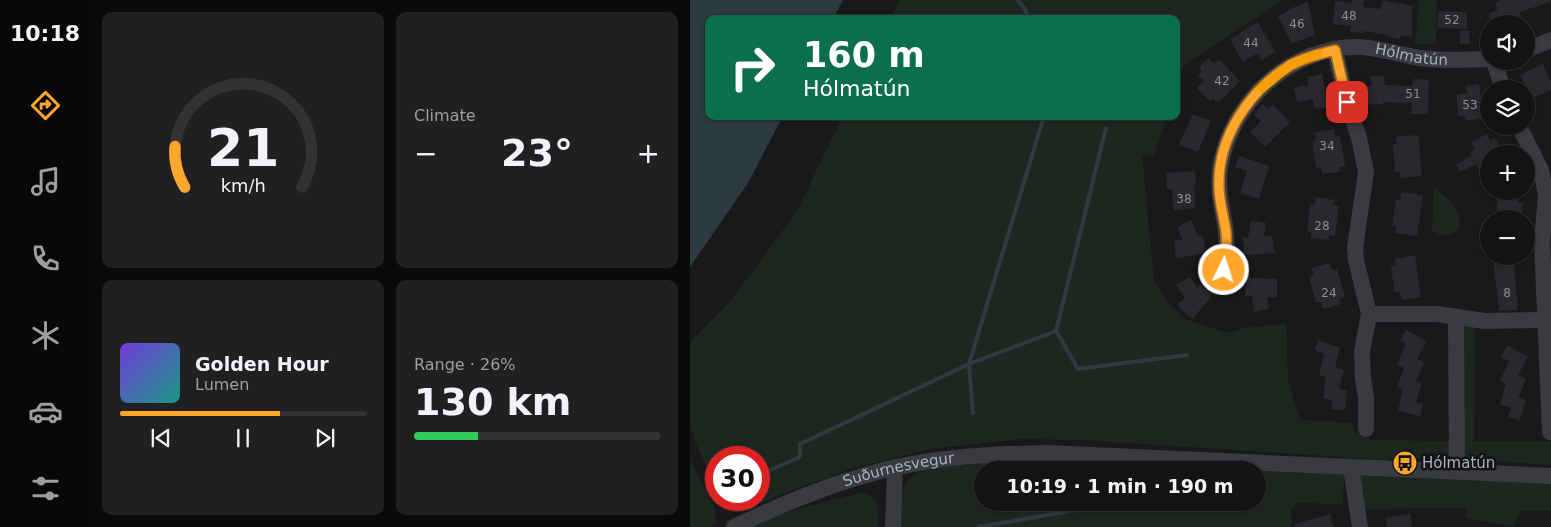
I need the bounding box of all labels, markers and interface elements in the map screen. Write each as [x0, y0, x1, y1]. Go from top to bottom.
house number: 48 [1341, 9, 1357, 23]
house number: 52 [1444, 13, 1460, 27]
map controls [1480, 15, 1535, 265]
button: sound [1480, 15, 1535, 70]
house number: 46 [1289, 17, 1305, 31]
text: 10:18 [10, 21, 80, 46]
icon: right [720, 35, 785, 100]
text: 160 m [803, 35, 925, 75]
house number: 44 [1243, 36, 1259, 50]
street label: Hólmatún [1374, 40, 1448, 69]
house number: 42 [1214, 74, 1230, 88]
text: Hólmatún [803, 76, 911, 101]
button: layers [1480, 80, 1535, 135]
pin [1326, 81, 1368, 123]
house number: 51 [1405, 87, 1421, 101]
icon: directions [28, 88, 63, 123]
icon: arrive [1333, 88, 1361, 116]
house number: 53 [1462, 98, 1478, 112]
text: Climate [414, 106, 476, 125]
text: 21 [207, 118, 279, 178]
text: 23° [501, 131, 573, 175]
text: − [414, 137, 437, 170]
text: + [637, 137, 660, 170]
house number: 34 [1319, 139, 1335, 153]
button: + [1480, 145, 1535, 200]
icon: music [28, 164, 63, 199]
text: km/h [220, 175, 266, 196]
house number: 38 [1176, 192, 1192, 206]
button: − [1480, 210, 1535, 265]
house number: 28 [1314, 219, 1330, 233]
icon: phone [28, 241, 63, 276]
position arrow [1197, 243, 1249, 295]
house number: 24 [1321, 286, 1337, 300]
house number: 8 [1503, 286, 1511, 300]
icon: climate [28, 318, 63, 353]
text: Golden Hour [195, 353, 329, 375]
text: Range · 26% [414, 355, 516, 374]
text: Lumen [195, 375, 249, 394]
text: 130 km [414, 380, 571, 424]
icon: car [28, 394, 63, 429]
icon: previous [147, 424, 175, 452]
icon: pause [229, 424, 257, 452]
icon: next [311, 424, 339, 452]
speed limit sign: 30 [705, 446, 770, 511]
street label: Suðurnesvegur [840, 449, 956, 491]
bus stop icon: Hólmatún [1392, 450, 1418, 476]
place label: Hólmatún [1422, 454, 1495, 472]
icon: filters [28, 471, 63, 506]
text: 10:19 · 1 min · 190 m [1006, 475, 1234, 497]

